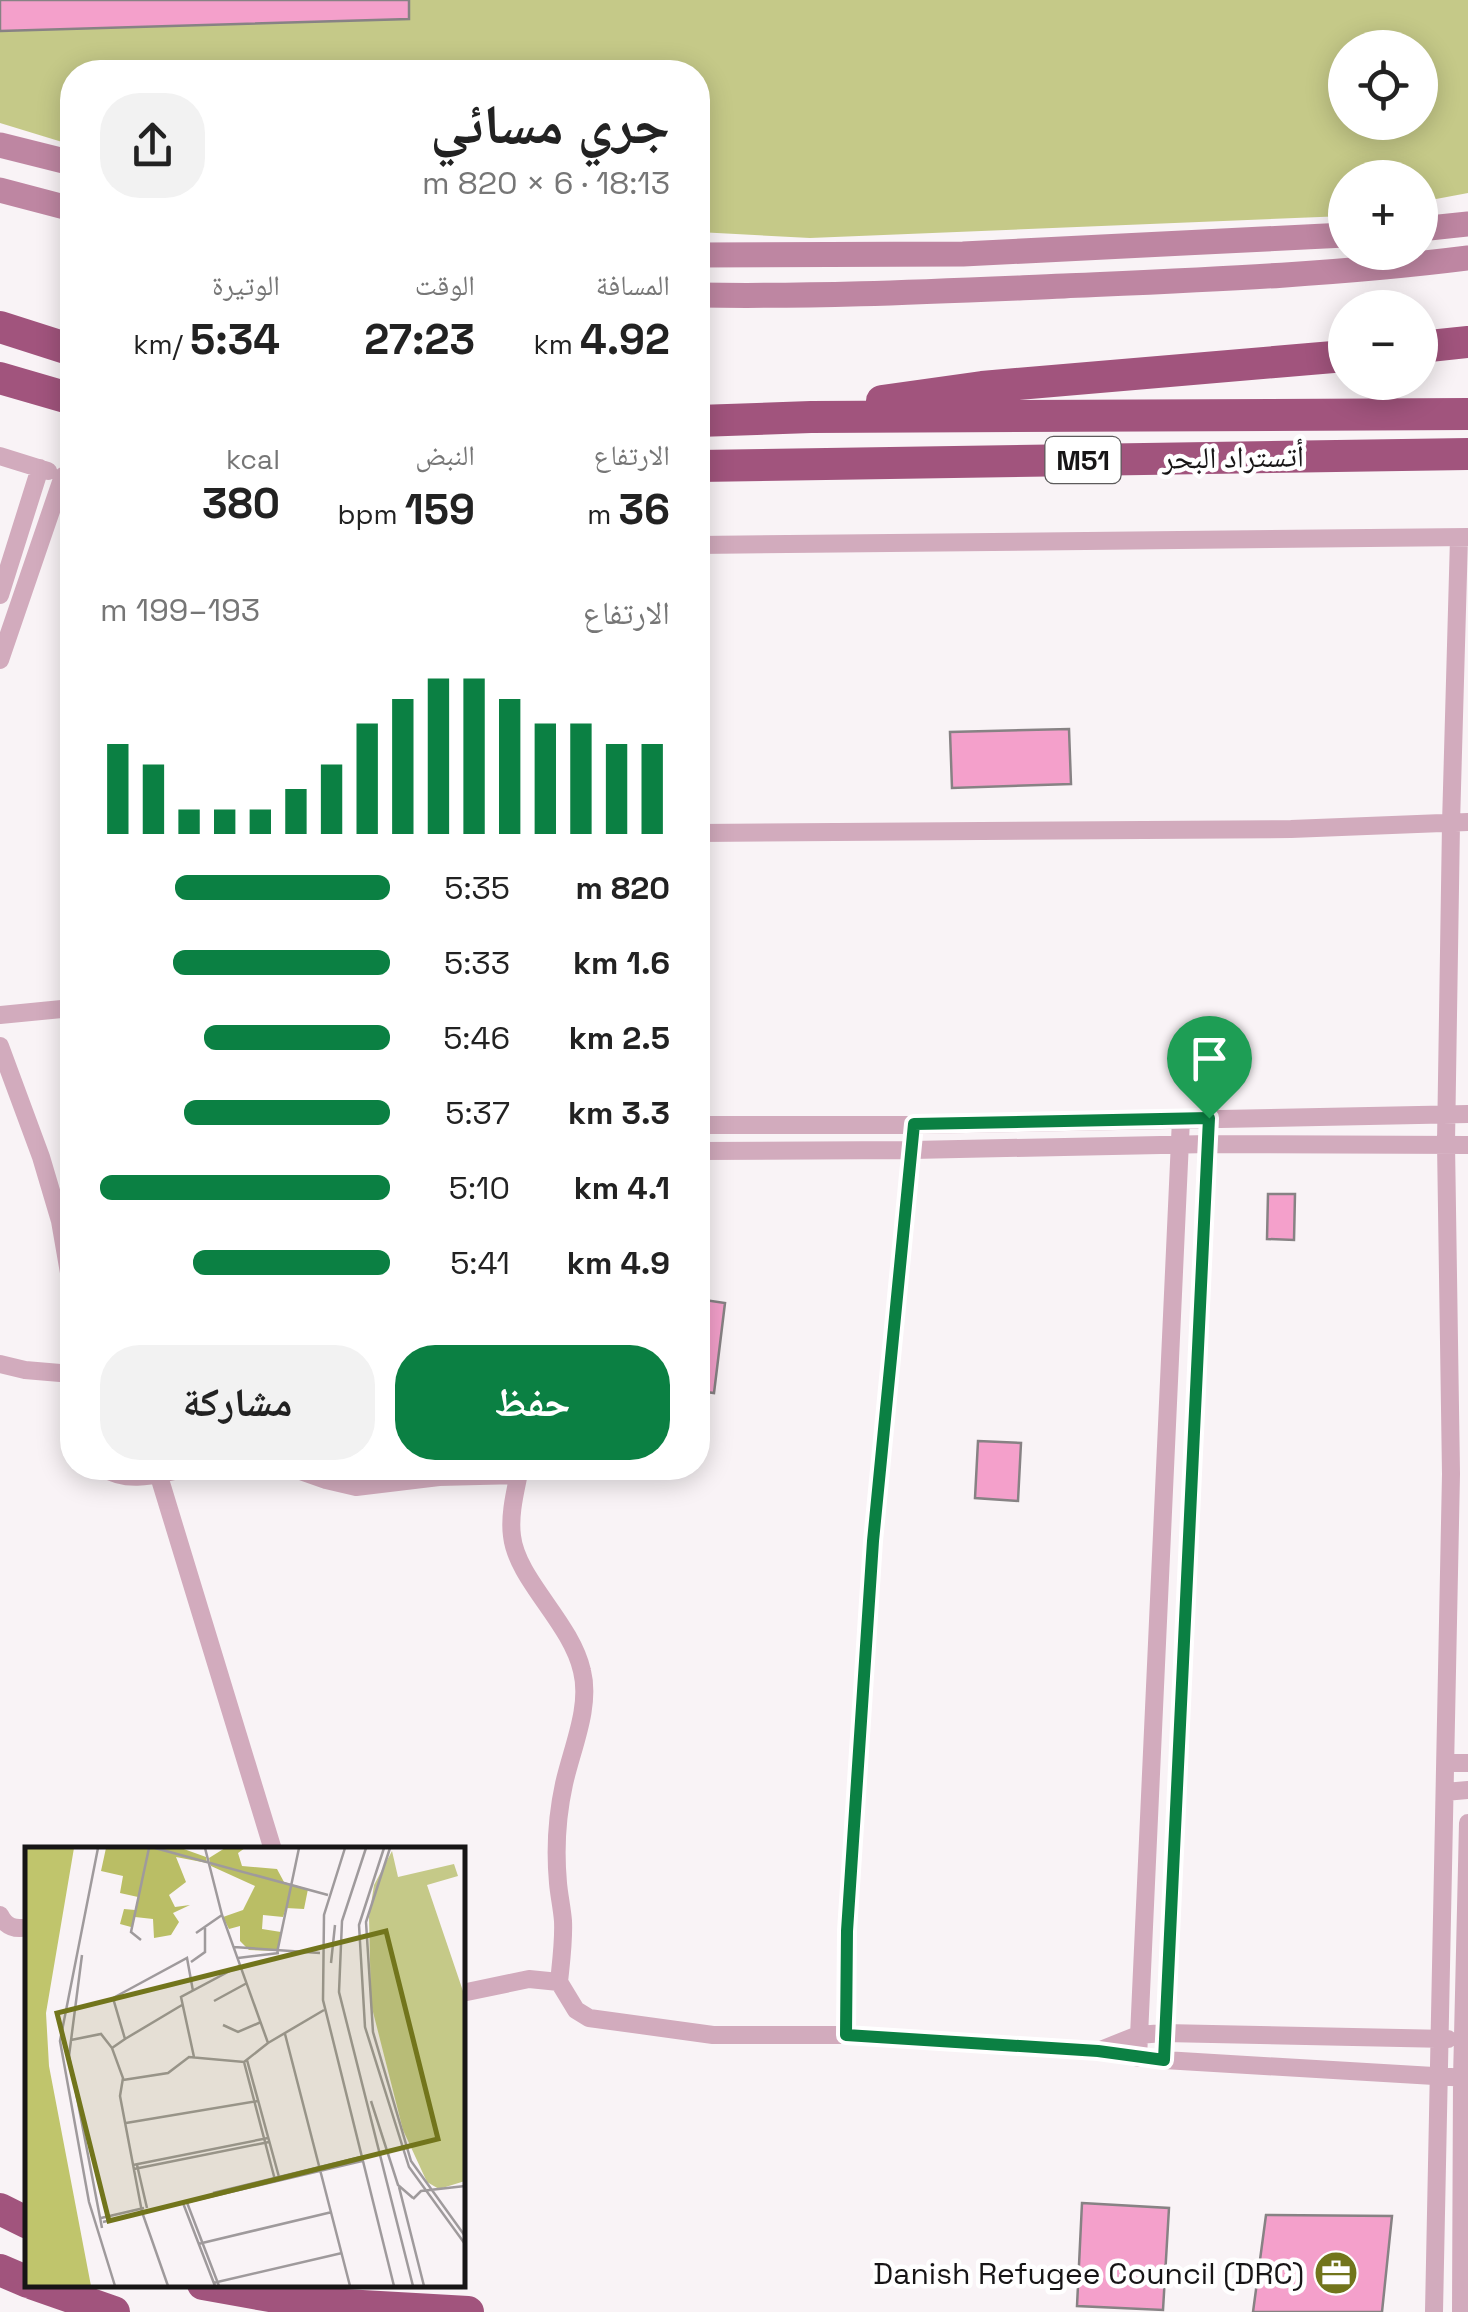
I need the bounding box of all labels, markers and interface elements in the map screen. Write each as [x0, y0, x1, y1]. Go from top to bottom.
map controls [1328, 30, 1438, 400]
button: locate [1328, 30, 1438, 140]
text: جري مسائي [430, 90, 670, 160]
button: share [100, 93, 205, 198]
button: + [1328, 160, 1438, 270]
text: 18:13 · 6 × 820 m [422, 163, 670, 203]
text: الوتيرة [212, 267, 280, 303]
text: الوقت [415, 267, 475, 303]
text: المسافة [596, 267, 670, 303]
button: − [1328, 290, 1438, 400]
text: 5:34 [190, 313, 280, 366]
text: 27:23 [364, 313, 475, 366]
text: 4.92 [580, 313, 670, 366]
text: /km [133, 326, 190, 362]
text: km [534, 326, 580, 362]
street label: أتستراد البحر [1161, 436, 1304, 478]
text: النبض [415, 437, 475, 473]
text: الارتفاع [594, 437, 670, 473]
road number: M51 [1046, 437, 1120, 483]
text: kcal [226, 441, 280, 477]
text: 380 [202, 477, 280, 530]
text: 159 [405, 483, 475, 536]
text: 36 [619, 483, 670, 536]
text: bpm [338, 496, 405, 532]
text: m [587, 496, 619, 532]
text: 193–199 m [100, 590, 260, 630]
text: الارتفاع [583, 593, 670, 633]
text: 5:35 [444, 868, 510, 908]
text: 820 m [576, 868, 670, 908]
text: 5:33 [444, 943, 510, 983]
text: 1.6 km [573, 943, 670, 983]
pin [1167, 1016, 1252, 1119]
text: 5:46 [443, 1018, 510, 1058]
text: 2.5 km [569, 1018, 670, 1058]
icon: arrive [1182, 1031, 1237, 1086]
text: 5:37 [445, 1093, 510, 1133]
text: 3.3 km [568, 1093, 670, 1133]
text: 5:10 [449, 1168, 510, 1208]
text: 4.1 km [574, 1168, 670, 1208]
text: 5:41 [450, 1243, 510, 1283]
text: 4.9 km [567, 1243, 670, 1283]
button: مشاركة [100, 1345, 375, 1460]
button: حفظ [395, 1345, 670, 1460]
inset map [25, 1847, 465, 2287]
office icon: Danish Refugee Council (DRC) [1313, 2250, 1359, 2296]
place label: Danish Refugee Council (DRC) [873, 2254, 1304, 2293]

